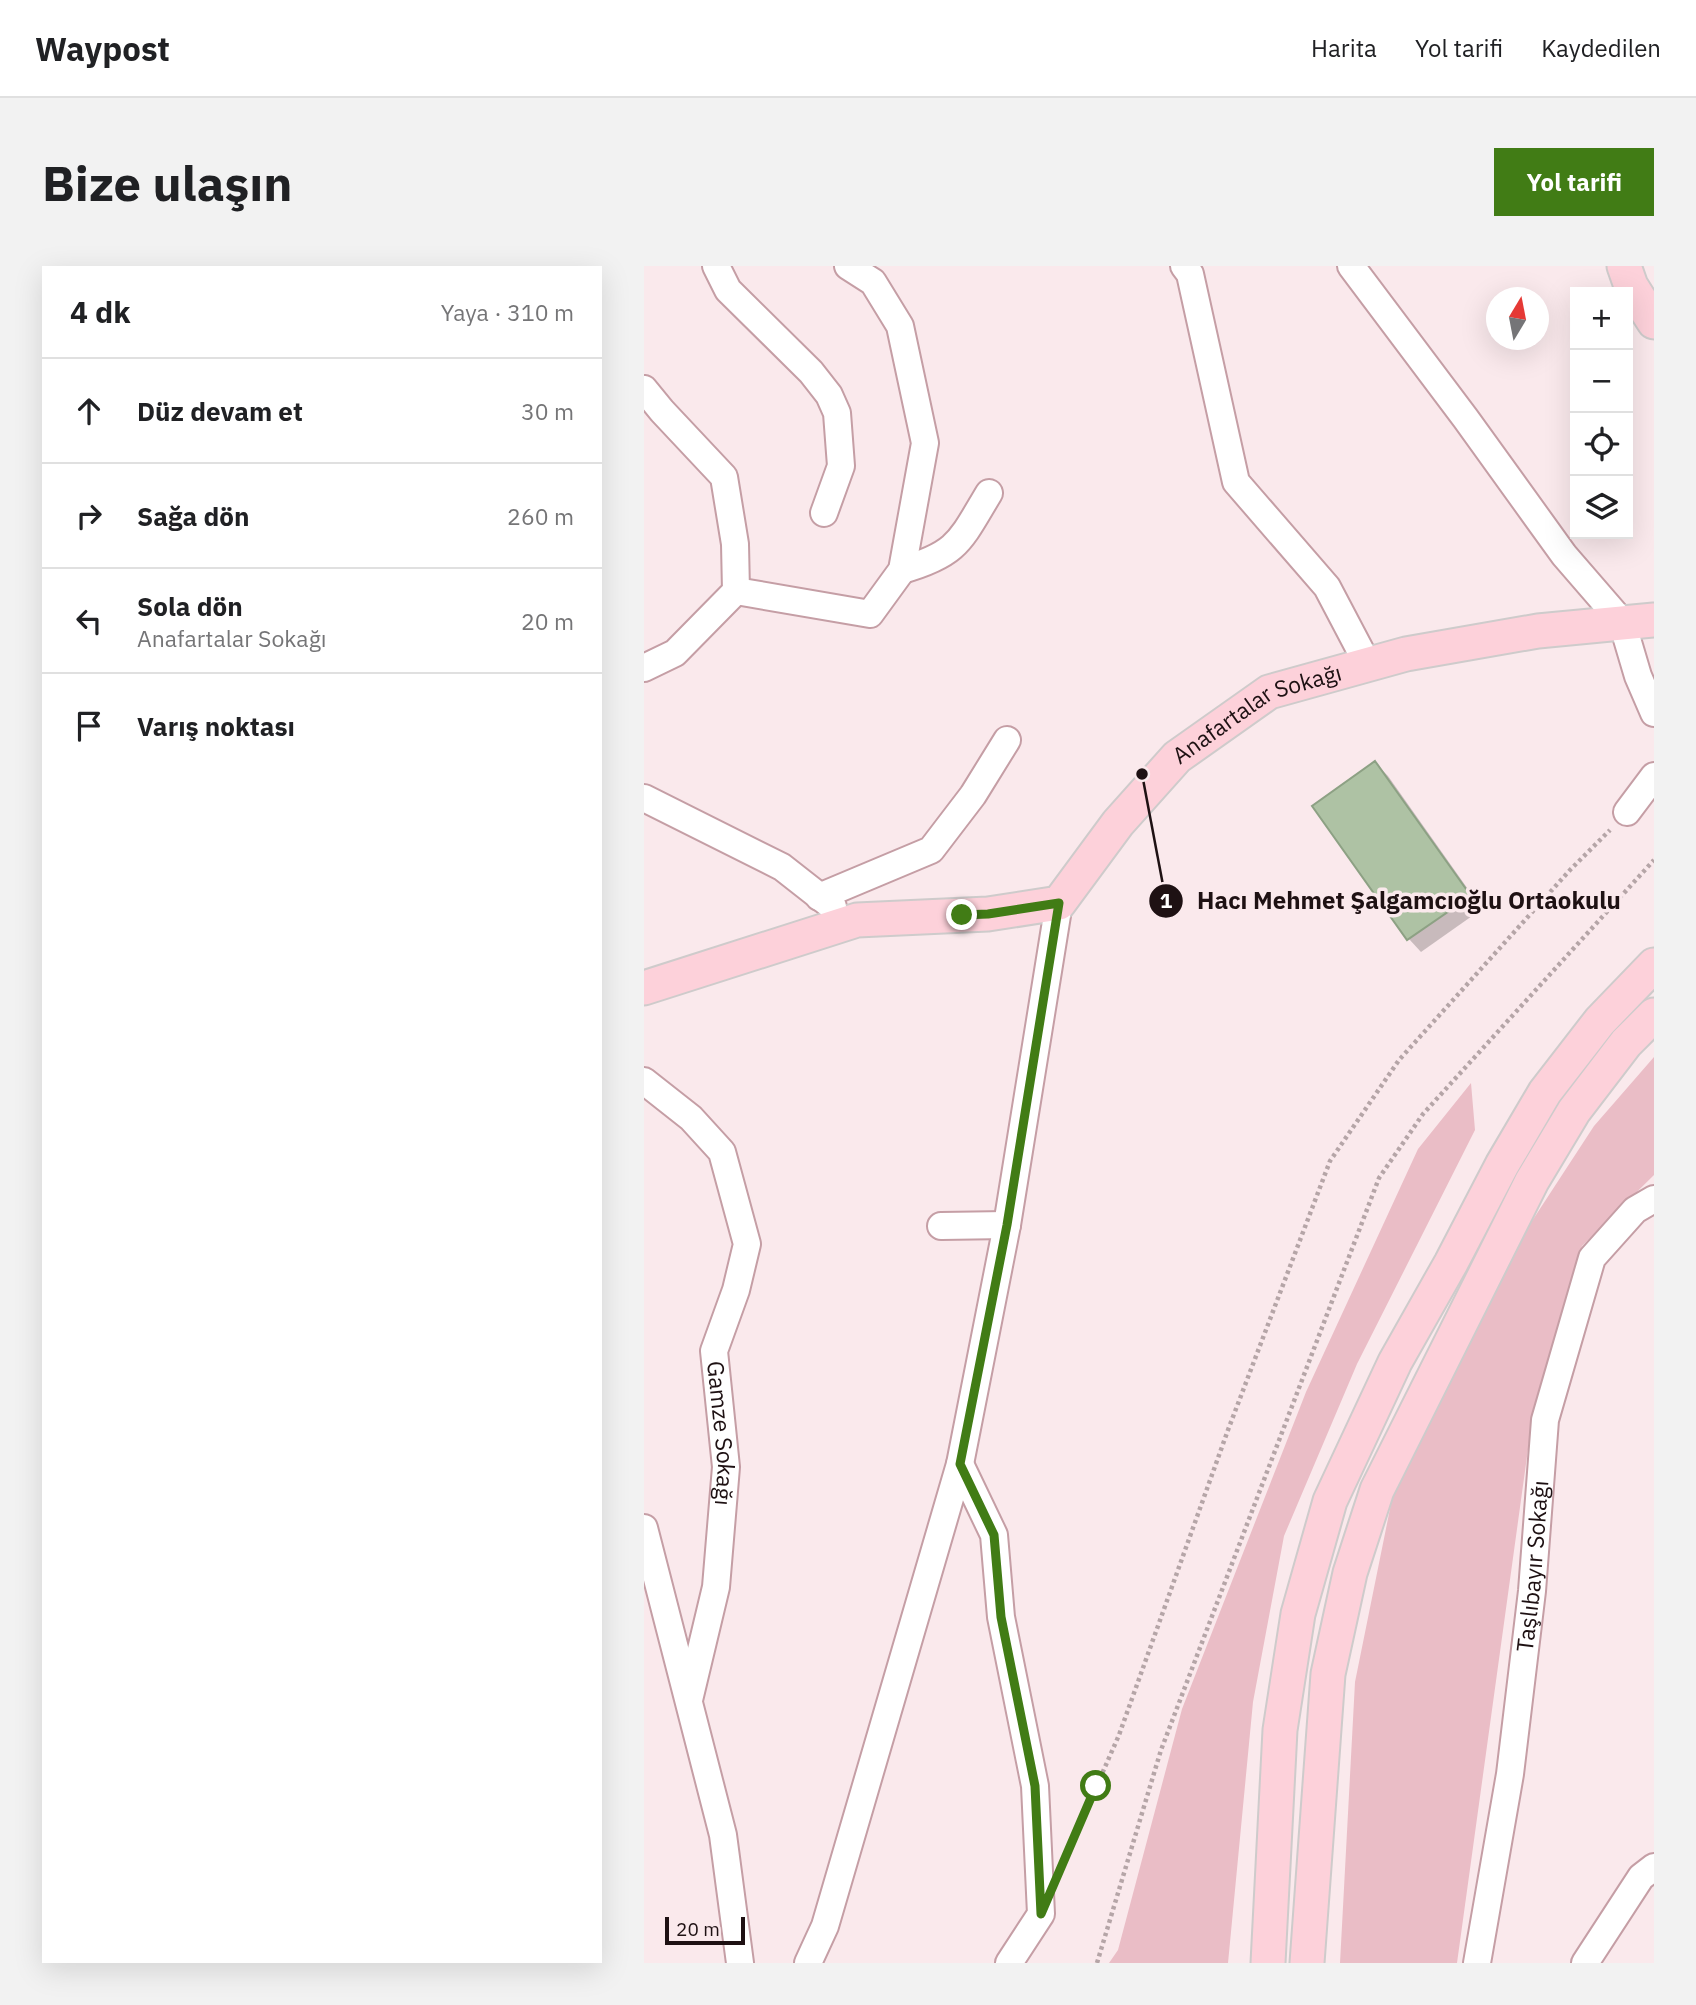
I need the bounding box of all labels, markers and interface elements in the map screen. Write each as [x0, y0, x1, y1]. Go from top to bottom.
text: Waypost [35, 27, 170, 70]
text: Harita [1311, 32, 1377, 64]
text: Yol tarifi [1415, 32, 1503, 64]
text: Kaydedilen [1541, 32, 1661, 64]
button: Yol tarifi [1494, 148, 1654, 216]
text: Bize ulaşın [42, 151, 292, 214]
north arrow [1486, 287, 1549, 350]
map controls [1570, 287, 1633, 539]
button: + [1570, 287, 1633, 350]
text: 4 dk [70, 292, 131, 331]
text: Yaya · 310 m [441, 297, 574, 327]
button: − [1570, 350, 1633, 413]
icon: ahead [70, 392, 108, 430]
text: Düz devam et [137, 394, 303, 428]
text: 30 m [521, 396, 574, 426]
button: locate [1570, 413, 1633, 476]
button: layers [1570, 476, 1633, 539]
icon: right [70, 497, 108, 535]
text: Sağa dön [137, 499, 249, 533]
text: 260 m [507, 501, 574, 531]
text: Sola dön [137, 589, 243, 623]
icon: left [70, 602, 108, 640]
text: 20 m [521, 606, 574, 636]
text: Anafartalar Sokağı [137, 623, 327, 653]
street label: Anafartalar Sokağı [1166, 657, 1345, 770]
icon: arrive [70, 707, 108, 745]
text: Varış noktası [137, 709, 295, 743]
callout: Hacı Mehmet Şalgamcıoğlu Ortaokulu [1148, 879, 1635, 924]
text: Hacı Mehmet Şalgamcıoğlu Ortaokulu [1197, 884, 1621, 916]
text: 1 [1160, 886, 1173, 914]
route end [946, 899, 977, 930]
street label: Gamze Sokağı [701, 1359, 742, 1507]
street label: Taşlıbayır Sokağı [1509, 1479, 1554, 1654]
route start [1080, 1770, 1111, 1801]
scale bar [665, 1914, 746, 1946]
text: 20 m [676, 1917, 720, 1941]

